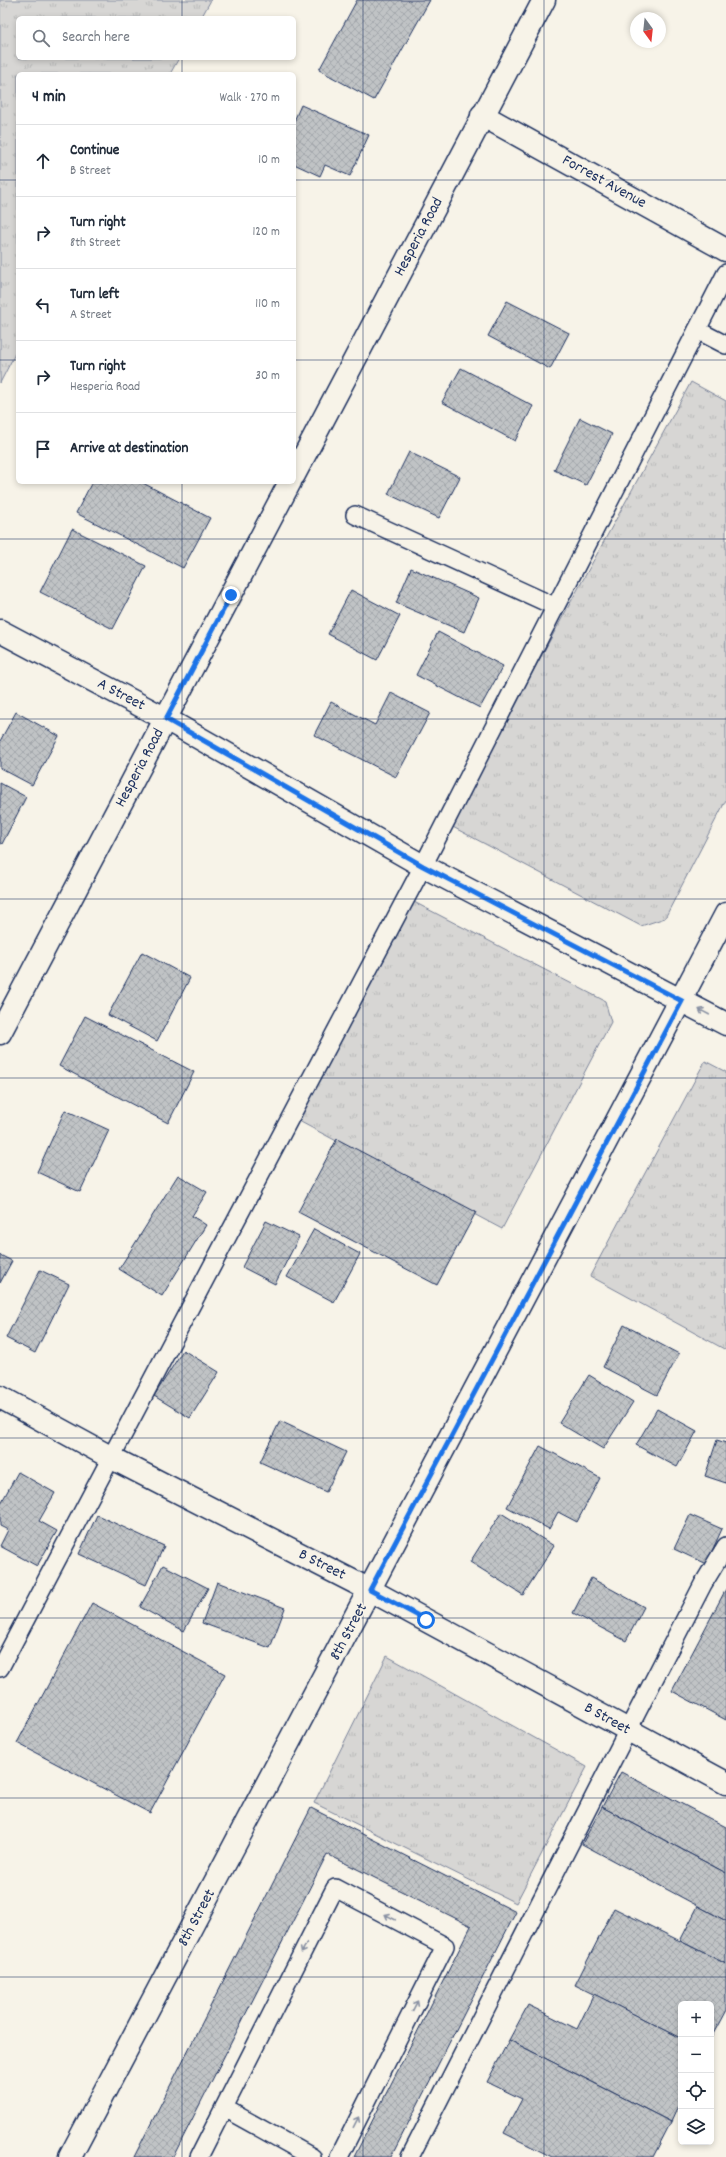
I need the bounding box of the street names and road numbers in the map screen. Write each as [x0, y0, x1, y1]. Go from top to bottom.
street label: Forrest Avenue [558, 149, 650, 215]
street label: Hesperia Road [389, 193, 449, 281]
street label: A Street [93, 673, 149, 717]
street label: Hesperia Road [110, 724, 170, 812]
street label: B Street [294, 1543, 350, 1587]
street label: 8th Street [324, 1599, 374, 1665]
street label: B Street [579, 1697, 635, 1741]
street label: 8th Street [172, 1885, 222, 1951]

